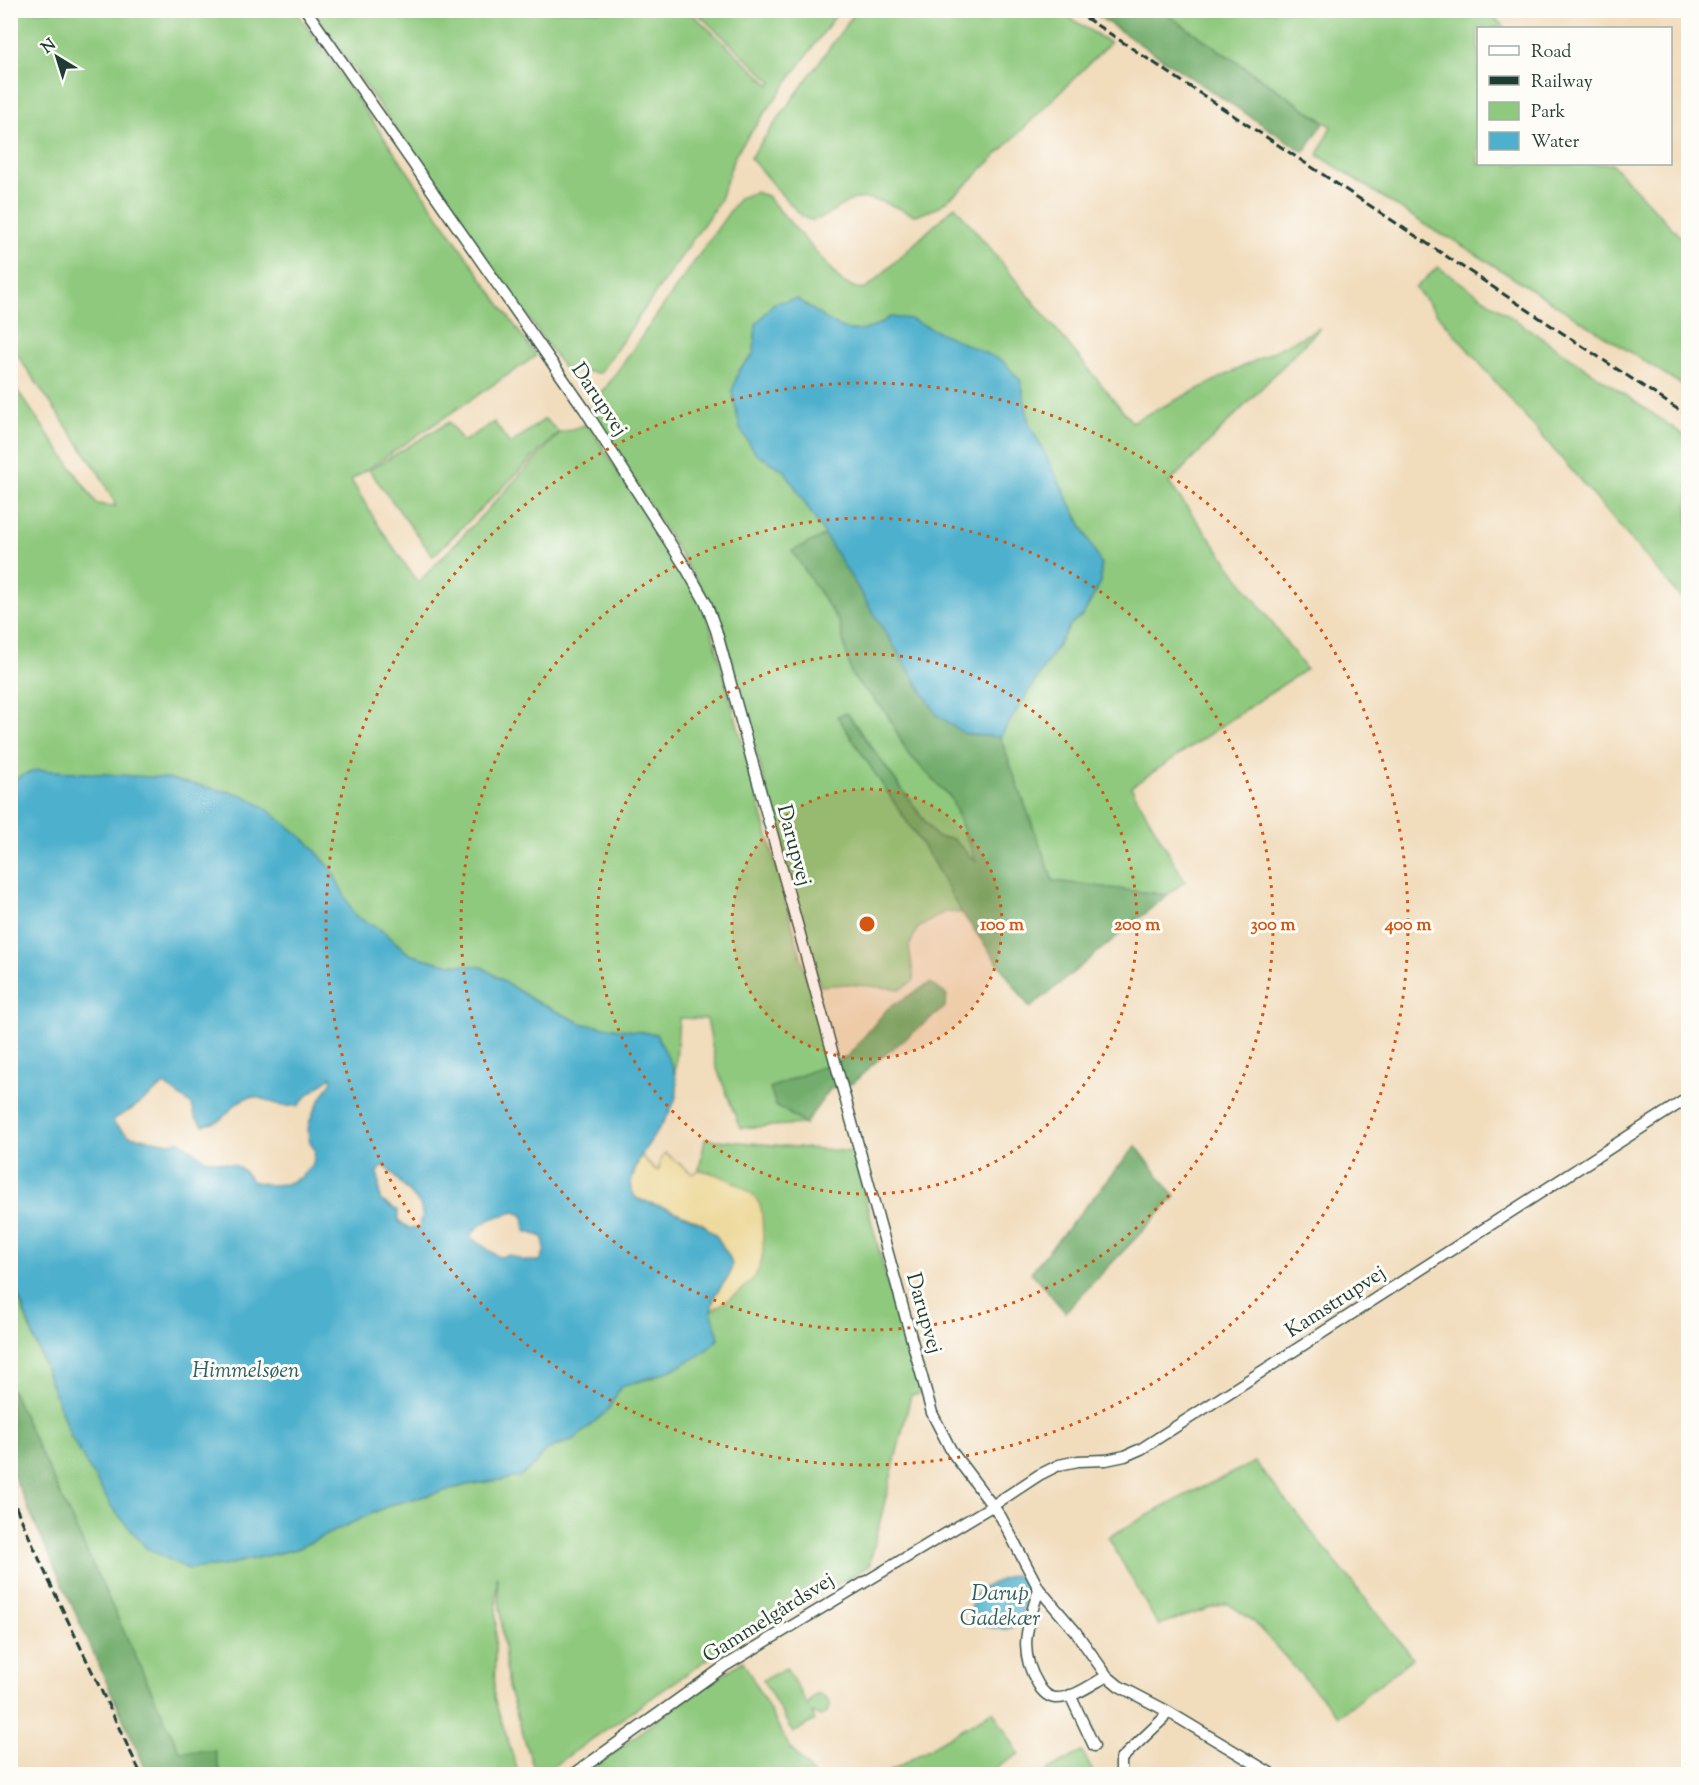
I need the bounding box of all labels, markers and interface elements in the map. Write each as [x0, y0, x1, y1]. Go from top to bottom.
north arrow [27, 27, 87, 87]
legend [1477, 27, 1672, 165]
text: N [37, 34, 62, 60]
text: Road [1531, 40, 1571, 66]
text: Railway [1531, 70, 1593, 96]
text: Park [1531, 100, 1566, 126]
text: Water [1531, 130, 1580, 156]
street label: Darupvej [563, 357, 634, 443]
street label: Darupvej [768, 802, 818, 889]
text: 100 m [980, 913, 1024, 939]
text: 200 m [1114, 913, 1160, 939]
text: 300 m [1251, 913, 1296, 939]
text: 400 m [1384, 913, 1431, 939]
centre of rings [857, 914, 877, 934]
street label: Kamstrupvej [1280, 1259, 1392, 1346]
street label: Darupvej [897, 1270, 949, 1358]
water label: Himmelsøen [192, 1356, 300, 1388]
street label: Gammelgårdsvej [697, 1566, 841, 1671]
water label: Darup Gadekær [960, 1579, 1041, 1636]

